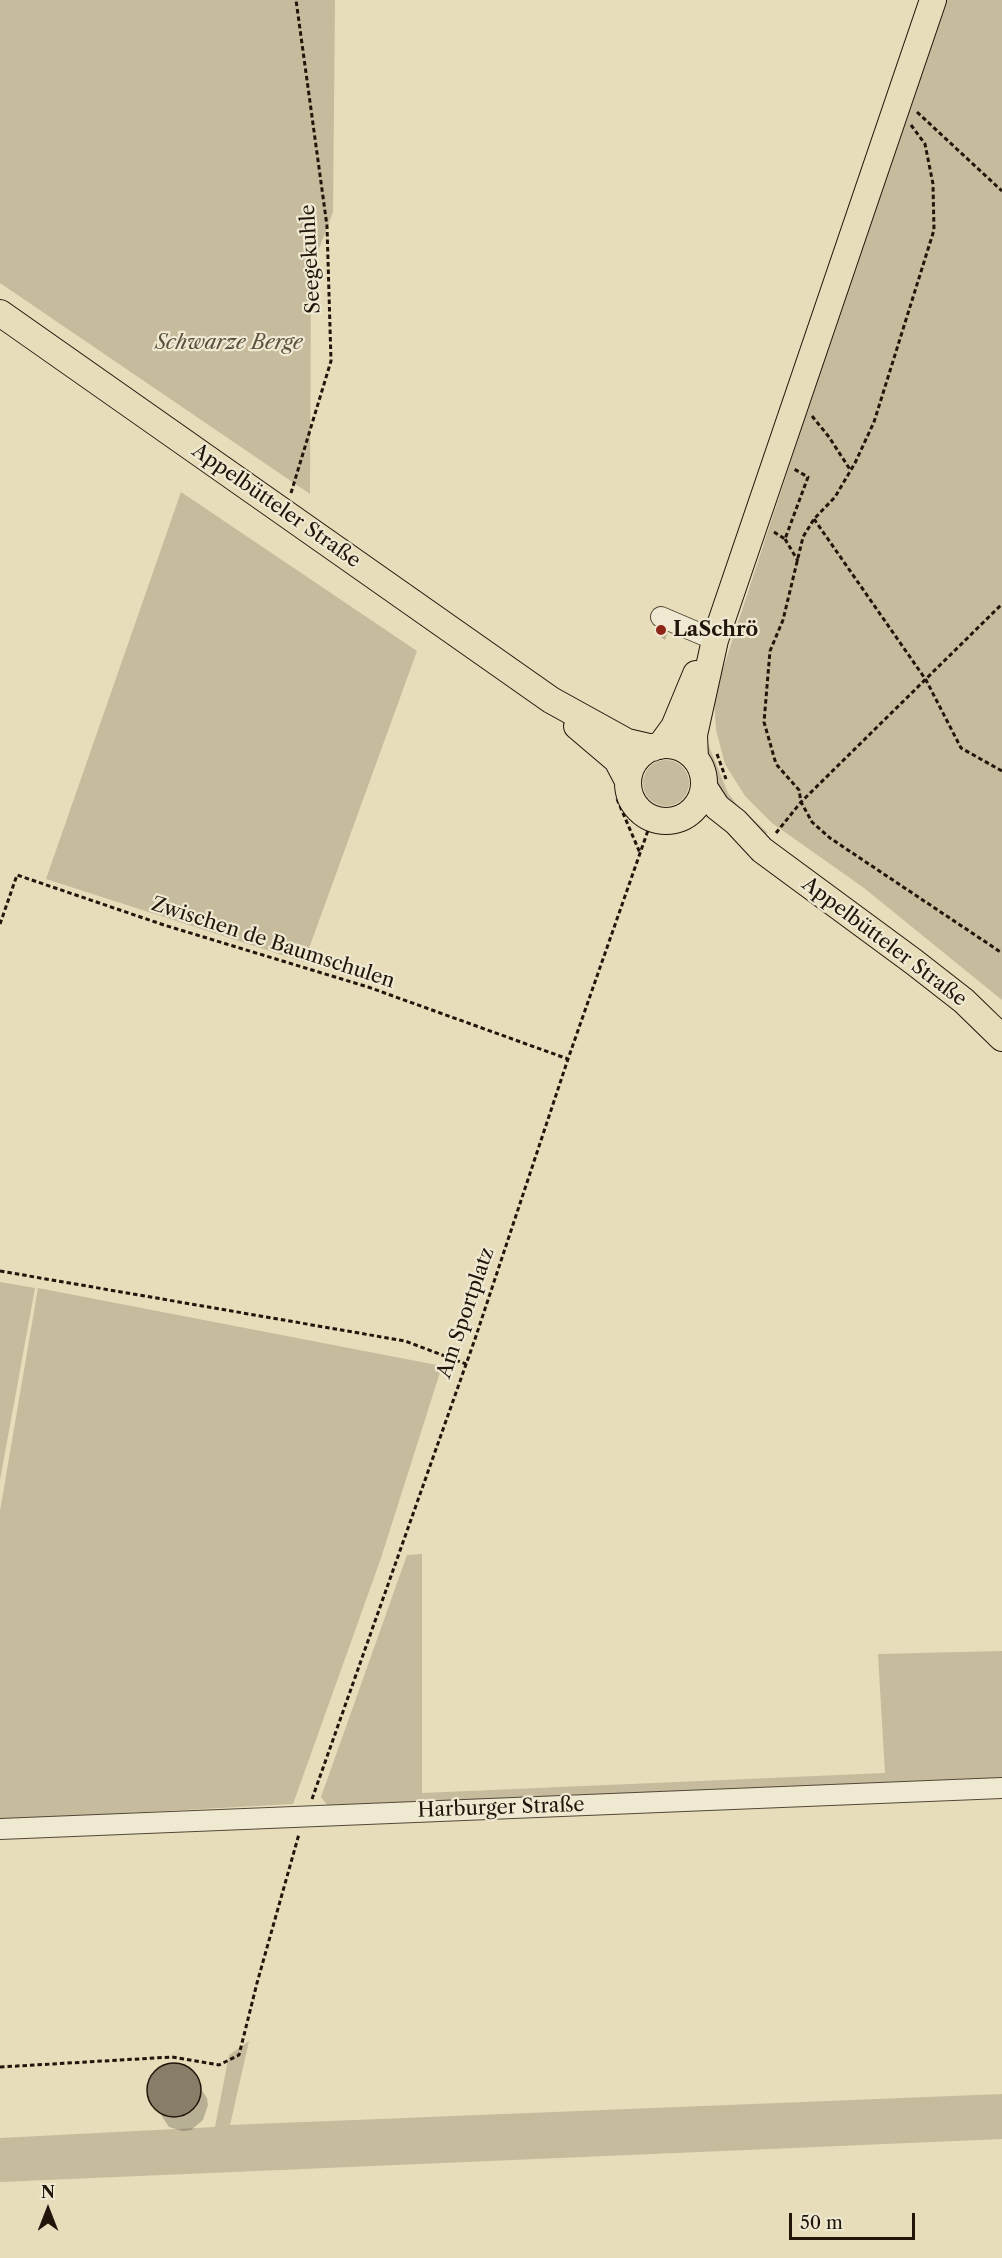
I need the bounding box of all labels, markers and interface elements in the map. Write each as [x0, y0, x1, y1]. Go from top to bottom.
street label: Seegekuhle [296, 204, 326, 314]
park label: Schwarze Berge [155, 331, 303, 355]
street label: Appelbütteler Straße [187, 439, 365, 573]
place label: LaSchrö [673, 618, 758, 642]
marker: LaSchrö [654, 623, 668, 637]
street label: Appelbütteler Straße [797, 872, 971, 1012]
street label: Zwischen de Baumschulen [148, 892, 398, 994]
street label: Am Sportplatz [432, 1244, 500, 1382]
street label: Harburger Straße [417, 1793, 585, 1823]
north arrow [18, 2180, 78, 2240]
text: N [41, 2182, 55, 2202]
scale bar [792, 2201, 918, 2239]
text: 50 m [800, 2212, 843, 2234]

